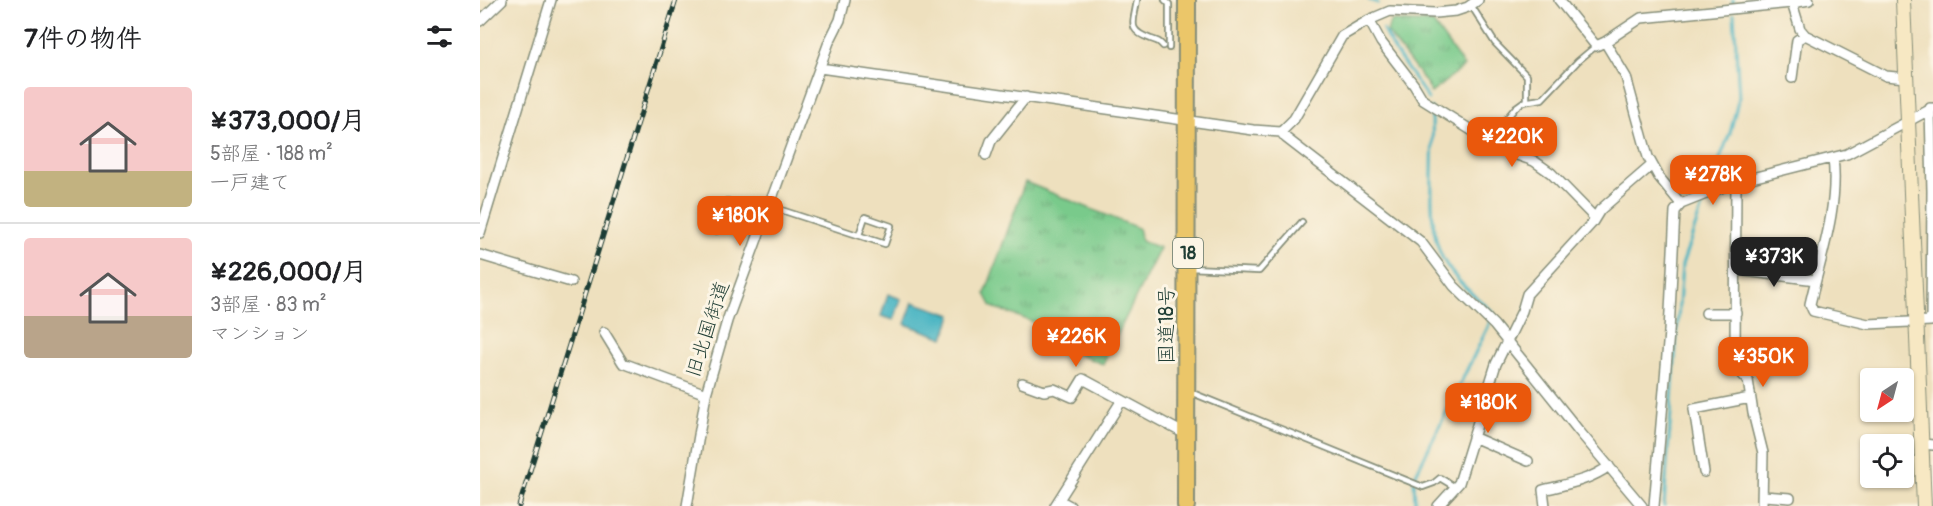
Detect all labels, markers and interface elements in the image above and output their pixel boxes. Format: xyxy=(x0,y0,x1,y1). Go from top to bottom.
icon: filters xyxy=(423,20,456,53)
text: 7件の物件 xyxy=(24,23,142,55)
text: ¥373,000/月 xyxy=(210,105,366,137)
icon: home xyxy=(72,111,144,183)
pin: ¥220K xyxy=(1470,117,1554,168)
text: ¥220K xyxy=(1481,124,1543,149)
text: 5部屋 · 188 m² xyxy=(210,141,333,166)
pin: ¥278K xyxy=(1671,155,1755,206)
text: ¥278K xyxy=(1684,162,1742,187)
text: 一戸建て xyxy=(210,170,290,195)
pin: ¥180K xyxy=(698,196,782,247)
text: ¥180K xyxy=(711,203,769,228)
pin: ¥373K xyxy=(1732,237,1816,288)
road number: 18 xyxy=(1173,238,1203,268)
text: ¥373K xyxy=(1745,244,1803,269)
text: ¥226,000/月 xyxy=(210,256,367,288)
icon: home xyxy=(72,262,144,334)
street label: 旧北国街道 xyxy=(680,278,735,381)
street label: 国道18号 xyxy=(1154,286,1179,364)
text: 3部屋 · 83 m² xyxy=(210,292,326,317)
pin: ¥226K xyxy=(1034,317,1118,368)
text: マンション xyxy=(210,321,309,346)
text: ¥226K xyxy=(1046,324,1106,349)
pin: ¥350K xyxy=(1721,337,1805,388)
text: ¥350K xyxy=(1732,344,1794,369)
north arrow xyxy=(1860,368,1914,422)
map controls xyxy=(1860,368,1914,488)
pin: ¥180K xyxy=(1446,383,1530,434)
text: ¥180K xyxy=(1459,390,1517,415)
button: locate xyxy=(1860,434,1914,488)

